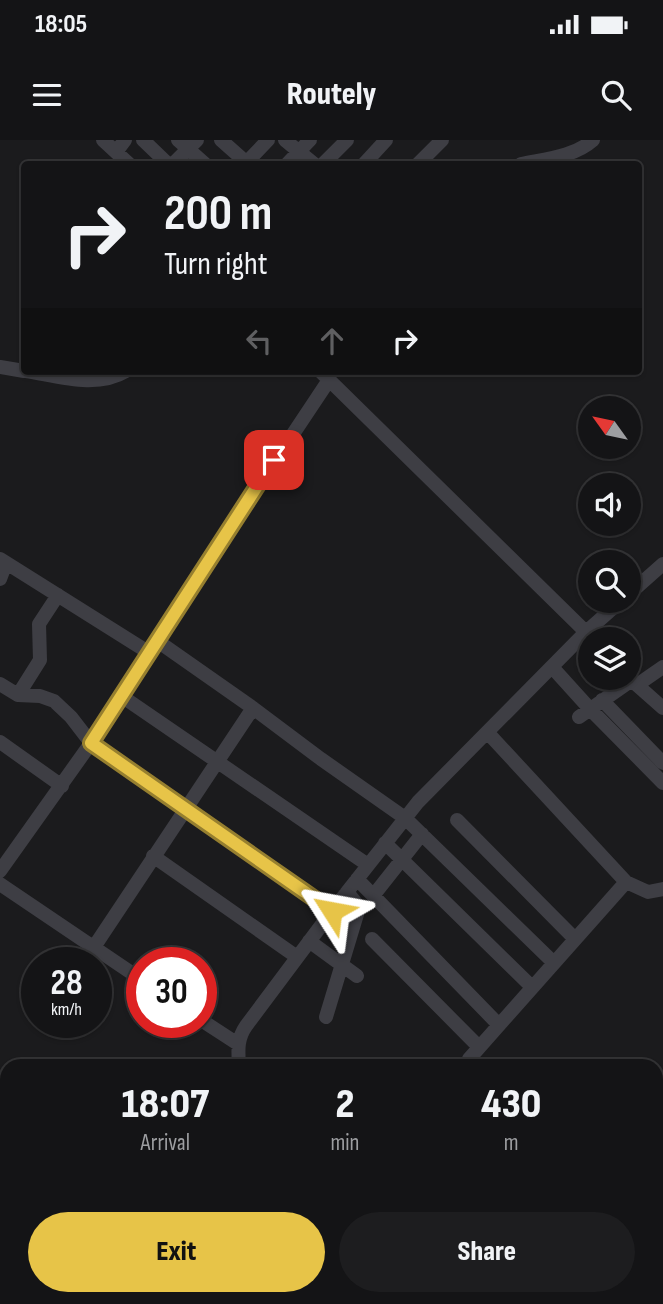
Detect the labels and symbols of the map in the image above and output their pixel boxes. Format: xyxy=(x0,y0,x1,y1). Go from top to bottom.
north arrow xyxy=(578,396,640,458)
pin xyxy=(244,430,304,490)
position arrow xyxy=(295,874,369,948)
speed limit sign: 30 xyxy=(126,947,217,1038)

